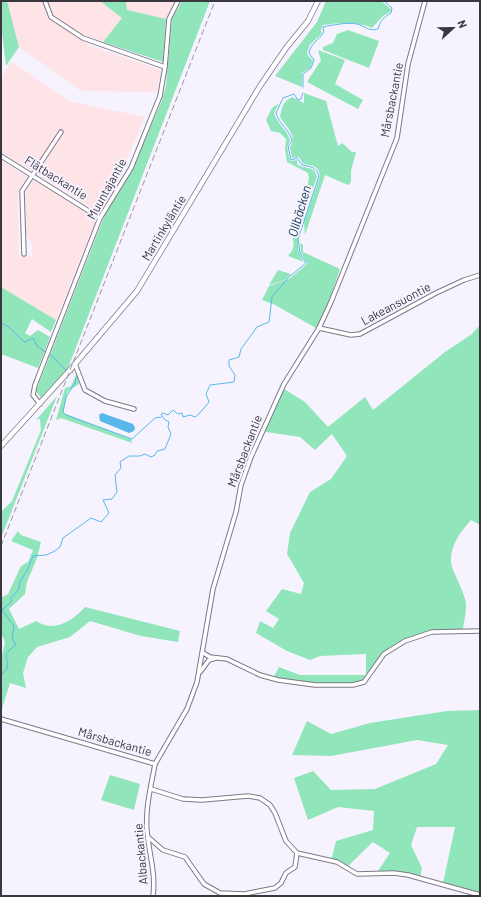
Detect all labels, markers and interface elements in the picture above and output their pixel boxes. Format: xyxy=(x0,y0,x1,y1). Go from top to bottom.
north arrow xyxy=(433,8,473,48)
text: N xyxy=(455,18,470,30)
street label: Mårsbackantie xyxy=(377,61,405,138)
street label: Flätbackantie xyxy=(23,152,90,202)
street label: Muuntajantie xyxy=(84,155,129,222)
water label: Ollbäcken xyxy=(284,183,314,239)
street label: Martinkyläntie xyxy=(138,192,188,263)
street label: Lakeansuontie xyxy=(358,279,433,327)
street label: Mårsbackantie xyxy=(224,413,264,489)
street label: Mårsbackantie xyxy=(77,724,154,758)
street label: Albackantie xyxy=(130,823,150,885)

